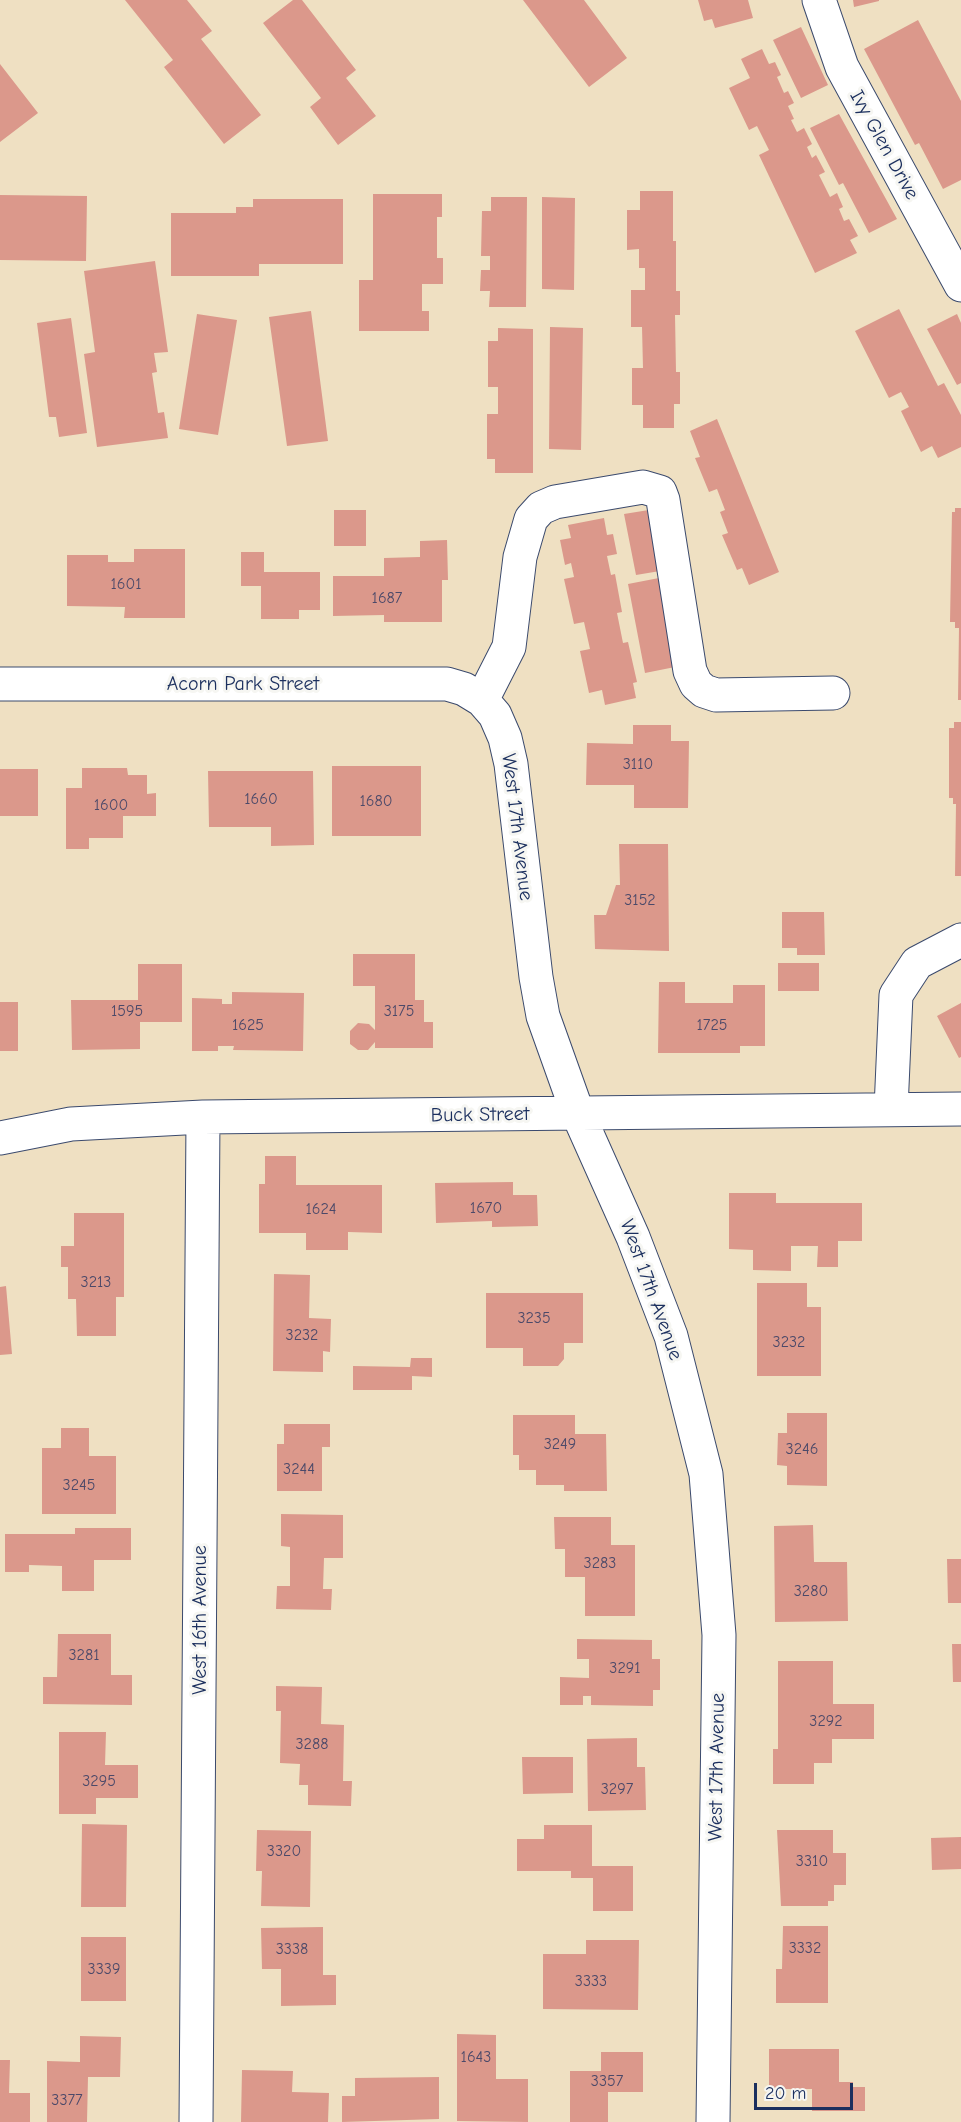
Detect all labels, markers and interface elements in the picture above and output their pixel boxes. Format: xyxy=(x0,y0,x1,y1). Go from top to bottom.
street label: Ivy Glen Drive xyxy=(844,86,924,204)
house number: 1601 xyxy=(110,574,142,594)
house number: 1687 xyxy=(372,588,402,608)
street label: Acorn Park Street xyxy=(167,672,319,696)
street label: West 17th Avenue xyxy=(496,752,538,902)
house number: 3110 xyxy=(623,754,653,774)
house number: 1660 xyxy=(244,789,278,809)
house number: 1680 xyxy=(360,791,392,811)
house number: 1600 xyxy=(94,795,128,815)
house number: 3152 xyxy=(624,890,656,910)
house number: 1595 xyxy=(111,1001,143,1021)
house number: 3175 xyxy=(384,1001,414,1021)
house number: 1625 xyxy=(232,1015,264,1035)
house number: 1725 xyxy=(697,1015,727,1035)
street label: Buck Street xyxy=(430,1102,530,1128)
house number: 1670 xyxy=(470,1198,502,1218)
house number: 1624 xyxy=(305,1199,337,1219)
street label: West 17th Avenue xyxy=(614,1216,688,1364)
house number: 3213 xyxy=(81,1272,111,1292)
house number: 3235 xyxy=(517,1308,551,1328)
house number: 3232 xyxy=(286,1325,318,1345)
house number: 3232 xyxy=(773,1332,805,1352)
house number: 3249 xyxy=(544,1434,576,1454)
house number: 3246 xyxy=(786,1439,818,1459)
house number: 3244 xyxy=(283,1459,315,1479)
house number: 3245 xyxy=(63,1475,95,1495)
street label: West 16th Avenue xyxy=(188,1545,212,1695)
house number: 3283 xyxy=(584,1553,616,1573)
house number: 3280 xyxy=(794,1581,828,1601)
house number: 3281 xyxy=(68,1645,100,1665)
house number: 3291 xyxy=(609,1658,641,1678)
street label: West 17th Avenue xyxy=(704,1693,730,1841)
house number: 3292 xyxy=(809,1711,843,1731)
house number: 3288 xyxy=(296,1734,328,1754)
house number: 3295 xyxy=(82,1771,116,1791)
house number: 3297 xyxy=(601,1779,633,1799)
house number: 3320 xyxy=(267,1841,301,1861)
house number: 3310 xyxy=(796,1851,828,1871)
house number: 3332 xyxy=(789,1938,821,1958)
house number: 3338 xyxy=(276,1939,308,1959)
house number: 3339 xyxy=(88,1959,120,1979)
house number: 3333 xyxy=(575,1971,607,1991)
house number: 1643 xyxy=(461,2047,491,2067)
house number: 3357 xyxy=(591,2071,623,2091)
scale bar xyxy=(757,2071,856,2109)
text: 20 m xyxy=(765,2083,806,2104)
house number: 3377 xyxy=(51,2090,83,2110)

